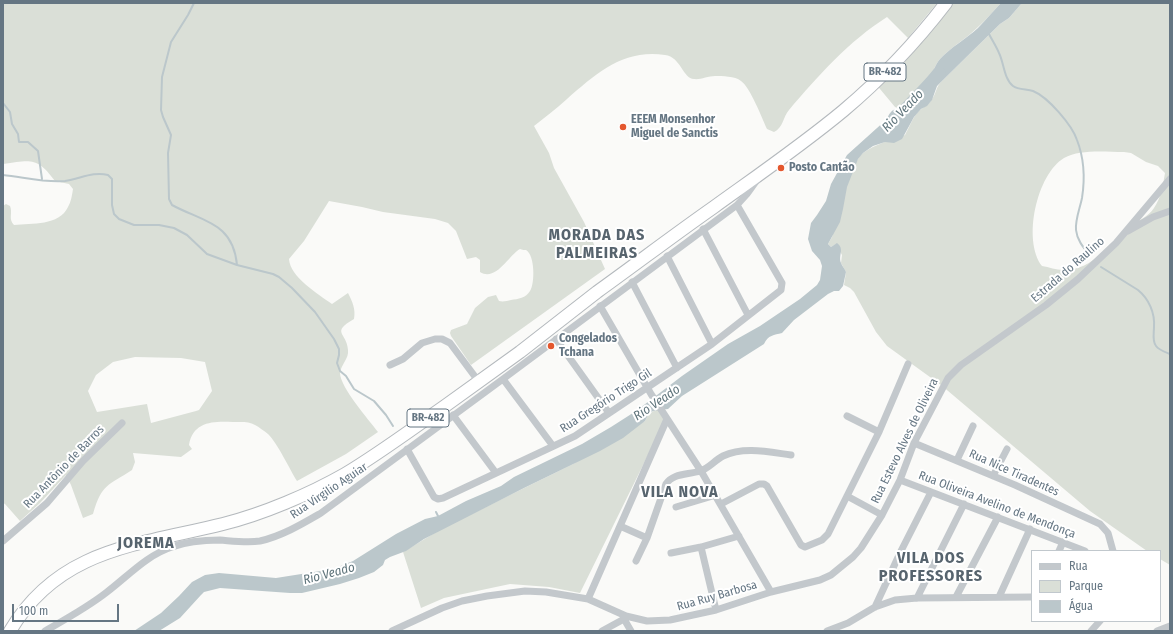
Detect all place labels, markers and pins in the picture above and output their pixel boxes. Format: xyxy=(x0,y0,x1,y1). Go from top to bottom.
place label: EEEM Monsenhor Miguel de Sanctis xyxy=(631,113,718,141)
marker: EEEM Monsenhor Miguel de Sanctis xyxy=(618,122,628,132)
place label: Posto Cantão xyxy=(789,161,855,175)
marker: Posto Cantão xyxy=(776,163,786,173)
place label: Congelados Tchana xyxy=(559,332,617,360)
marker: Congelados Tchana xyxy=(546,341,556,351)

